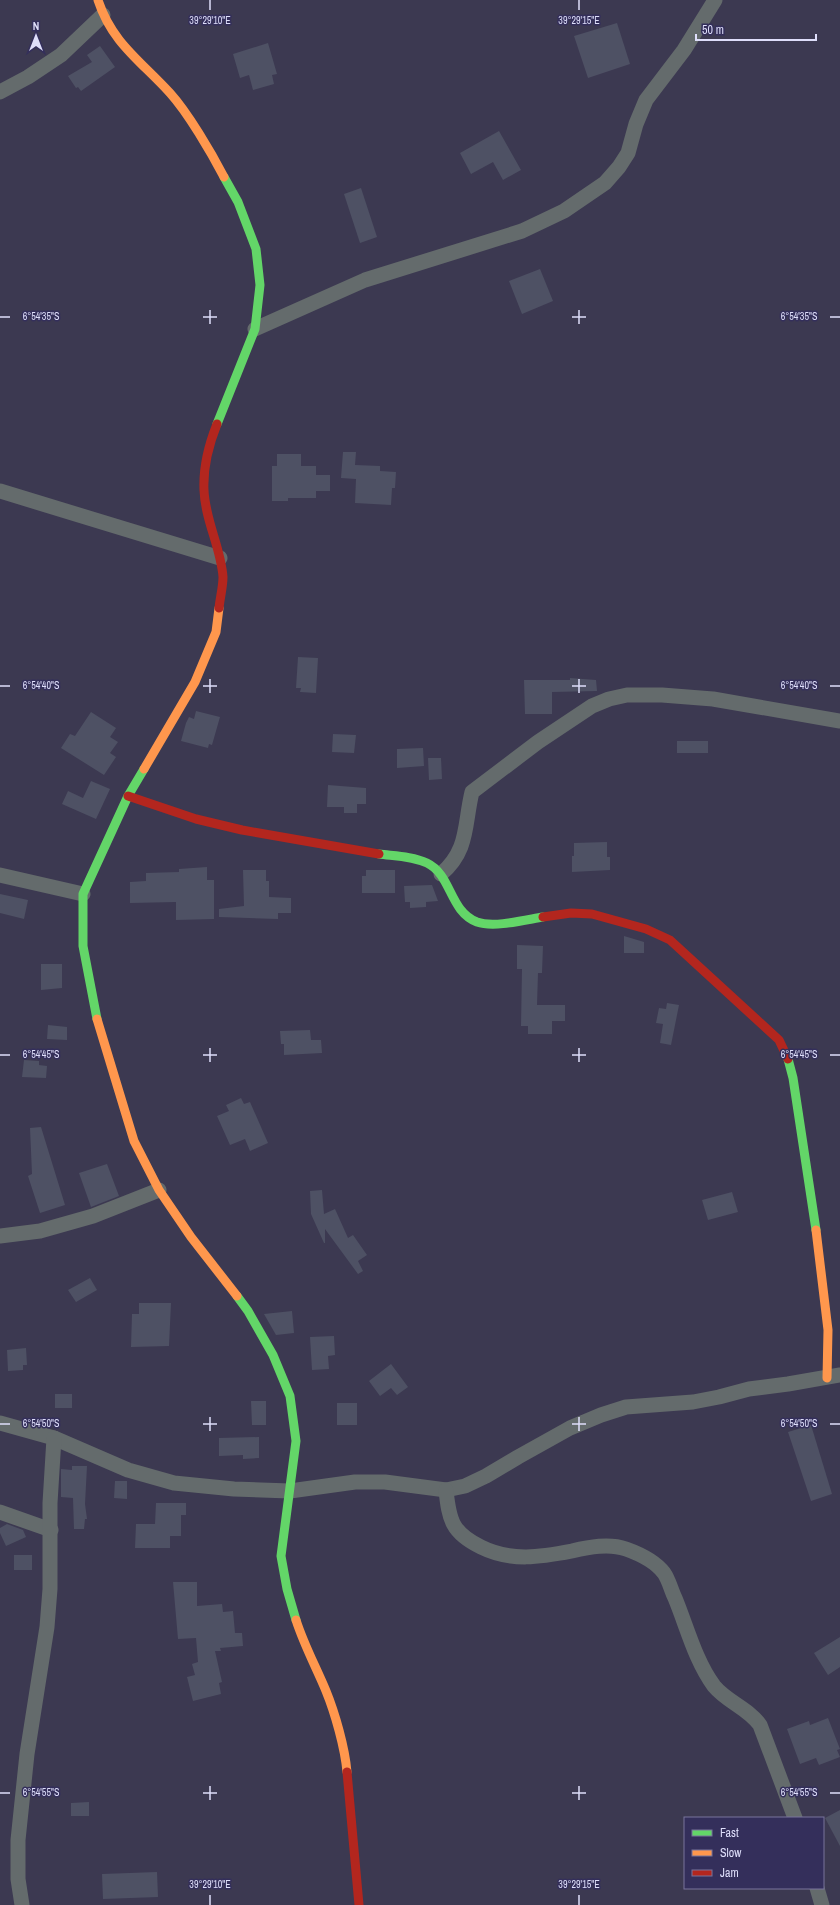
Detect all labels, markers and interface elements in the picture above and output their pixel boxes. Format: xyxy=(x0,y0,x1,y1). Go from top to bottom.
text: 39°29'10"E xyxy=(189,14,231,27)
text: 39°29'15"E xyxy=(558,14,600,27)
north arrow xyxy=(16,16,56,56)
scale bar xyxy=(696,16,816,42)
text: N xyxy=(33,19,39,33)
text: 50 m xyxy=(702,22,724,38)
text: 6°54'35"S xyxy=(23,310,60,323)
text: 6°54'35"S xyxy=(781,310,818,323)
text: 6°54'40"S xyxy=(23,679,60,692)
text: 6°54'40"S xyxy=(781,679,818,692)
text: 6°54'45"S xyxy=(23,1048,60,1061)
text: 6°54'45"S xyxy=(781,1048,818,1061)
text: 6°54'50"S xyxy=(23,1417,60,1430)
text: 6°54'50"S xyxy=(781,1417,818,1430)
text: 6°54'55"S xyxy=(23,1786,60,1799)
text: 6°54'55"S xyxy=(781,1786,818,1799)
legend xyxy=(684,1817,824,1889)
text: Fast xyxy=(720,1825,739,1841)
text: Slow xyxy=(720,1845,742,1861)
text: Jam xyxy=(720,1865,739,1881)
text: 39°29'10"E xyxy=(189,1878,231,1891)
text: 39°29'15"E xyxy=(558,1878,600,1891)

